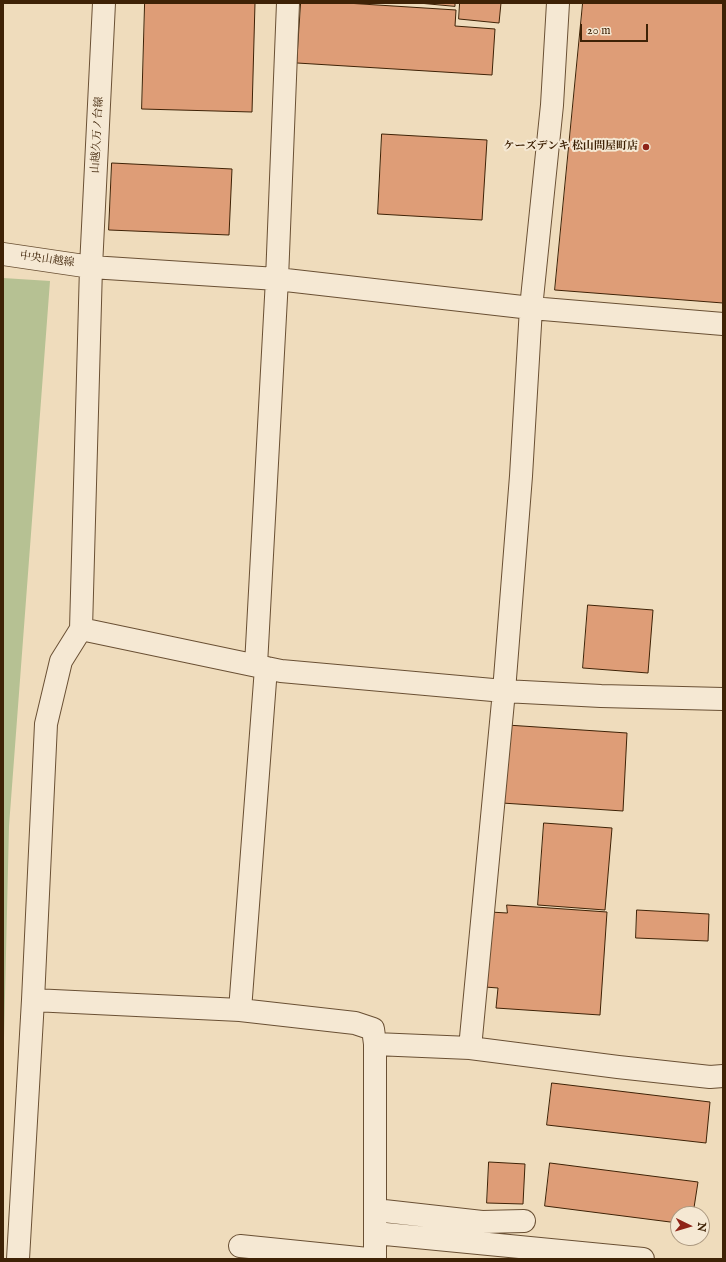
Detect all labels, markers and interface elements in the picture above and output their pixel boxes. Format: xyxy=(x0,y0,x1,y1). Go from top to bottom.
scale bar xyxy=(582,16,650,42)
text: 20 m xyxy=(587,23,610,38)
street label: 山越久万ノ台線 xyxy=(89,96,107,174)
place label: ケーズデンキ 松山問屋町店 xyxy=(504,140,638,154)
marker: ケーズデンキ 松山問屋町店 xyxy=(641,142,651,152)
street label: 中央山越線 xyxy=(19,250,75,270)
north arrow xyxy=(670,1206,710,1246)
text: N xyxy=(694,1222,708,1232)

